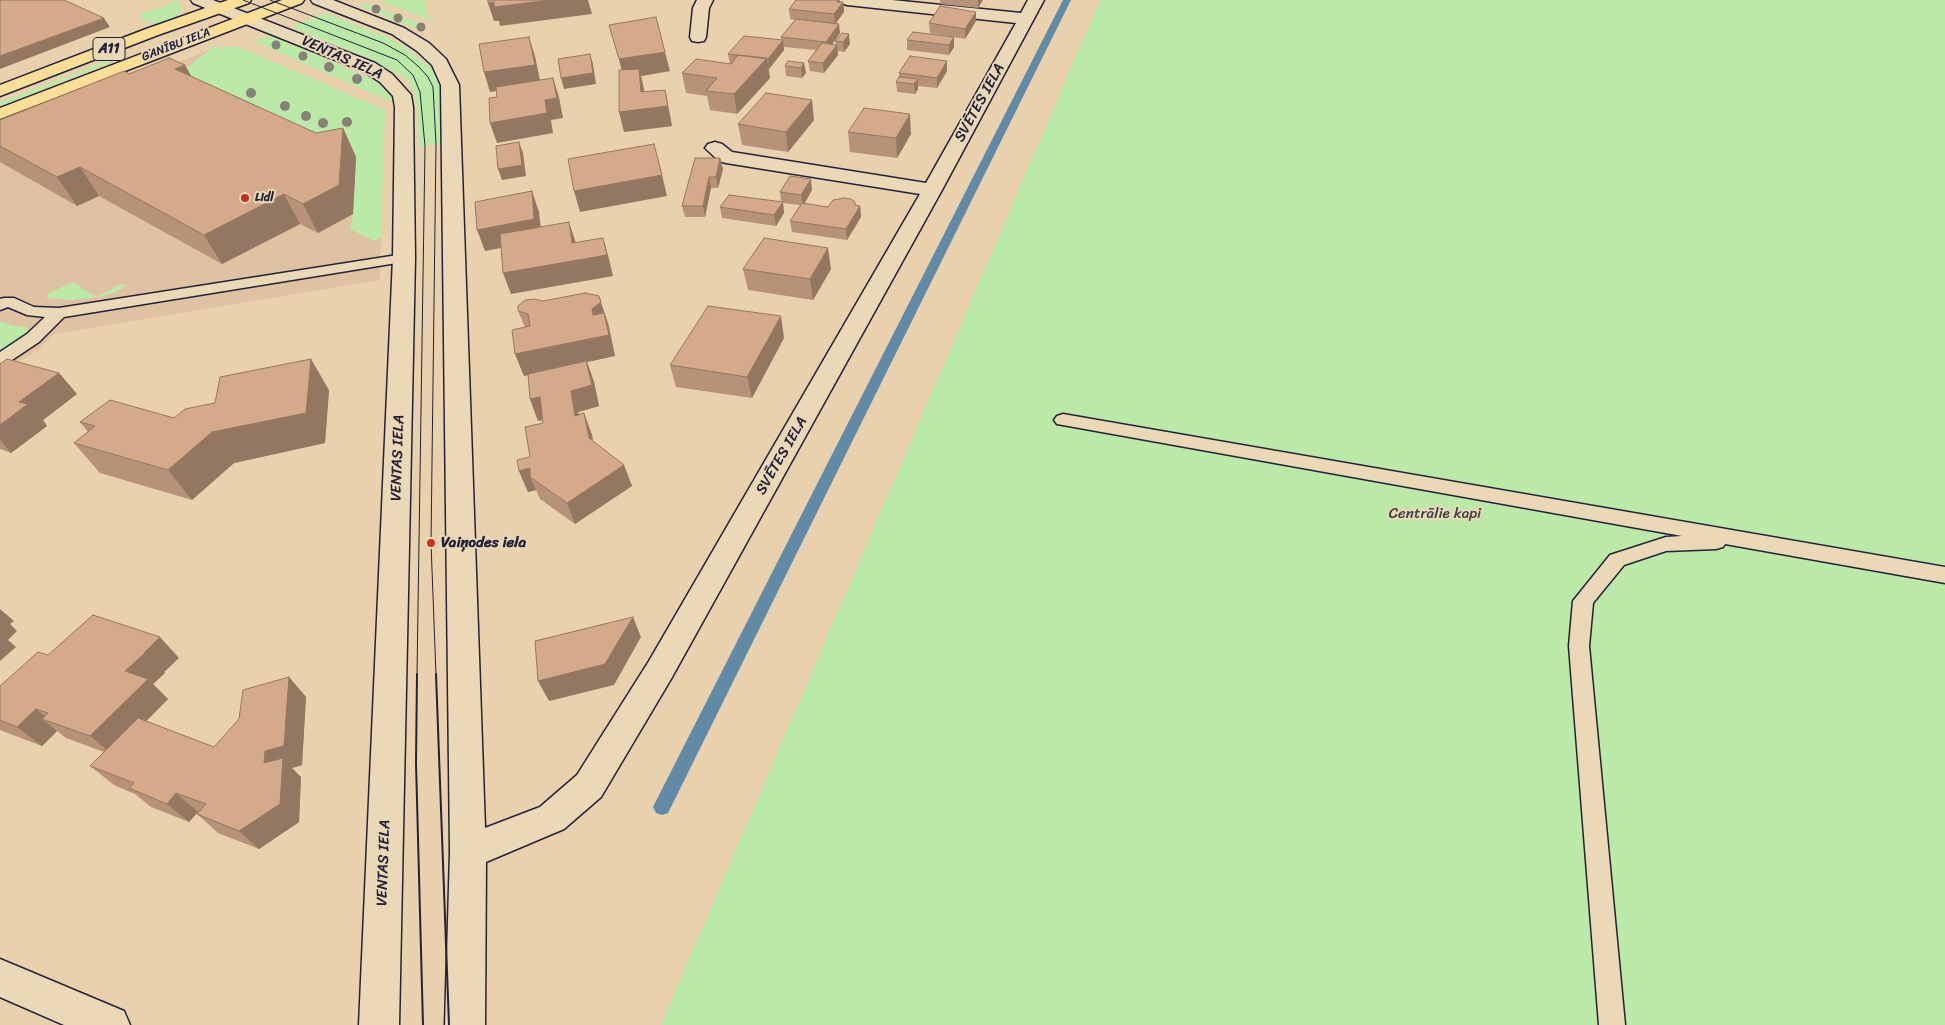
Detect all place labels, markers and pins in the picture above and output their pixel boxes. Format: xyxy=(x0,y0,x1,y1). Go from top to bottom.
place label: Lidl xyxy=(255,191,274,205)
marker: Lidl xyxy=(239,192,251,204)
place label: Vaiņodes iela xyxy=(441,534,526,552)
marker: Vaiņodes iela xyxy=(425,537,437,549)

